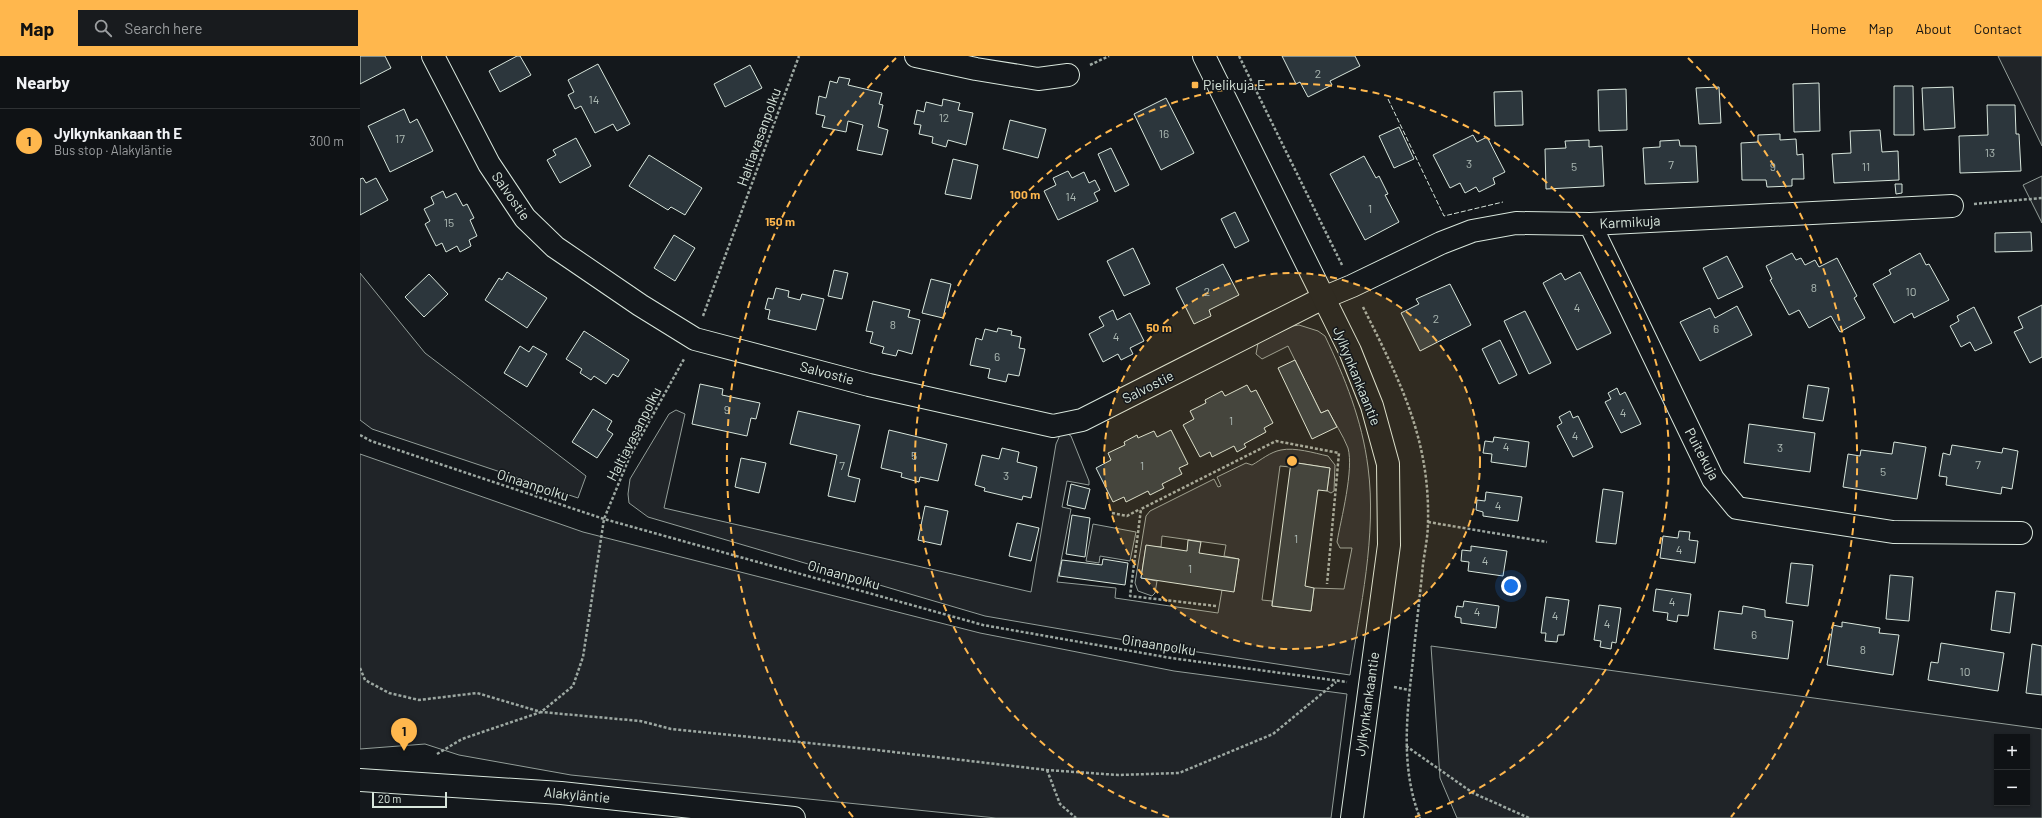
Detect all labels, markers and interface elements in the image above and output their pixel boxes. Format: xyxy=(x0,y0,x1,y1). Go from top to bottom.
search box xyxy=(78,10,358,46)
text: Map xyxy=(20,17,54,40)
icon: search xyxy=(92,17,114,39)
text: Search here xyxy=(124,19,202,37)
text: Home xyxy=(1811,20,1847,37)
text: Map xyxy=(1869,20,1893,37)
text: About xyxy=(1915,20,1952,37)
text: Contact xyxy=(1974,20,2022,37)
house number: 2 xyxy=(1315,66,1321,80)
text: Nearby xyxy=(16,72,70,92)
place label: Pielikuja E xyxy=(1203,76,1265,93)
marker: Pielikuja E xyxy=(1190,80,1200,90)
street label: Haltiavasanpolku xyxy=(733,85,784,188)
house number: 14 xyxy=(589,92,599,106)
house number: 12 xyxy=(939,110,949,124)
text: Jylkynkankaan th E xyxy=(54,124,182,142)
house number: 16 xyxy=(1159,126,1169,140)
house number: 17 xyxy=(395,131,405,145)
text: 1 xyxy=(27,133,31,149)
text: 300 m xyxy=(309,133,344,149)
text: Bus stop · Alakyläntie xyxy=(54,142,172,158)
house number: 13 xyxy=(1985,145,1995,159)
house number: 3 xyxy=(1466,156,1472,170)
house number: 7 xyxy=(1668,157,1674,171)
house number: 5 xyxy=(1571,159,1577,173)
house number: 9 xyxy=(1770,159,1776,173)
house number: 11 xyxy=(1862,159,1870,173)
street label: Salvostie xyxy=(489,168,534,223)
text: 100 m xyxy=(1010,187,1040,201)
house number: 14 xyxy=(1066,189,1076,203)
house number: 1 xyxy=(1368,201,1372,215)
street label: Karmikuja xyxy=(1599,211,1661,232)
text: 150 m xyxy=(765,214,795,228)
house number: 15 xyxy=(444,215,454,229)
house number: 8 xyxy=(1811,280,1817,294)
house number: 2 xyxy=(1204,284,1210,298)
house number: 10 xyxy=(1906,284,1916,298)
house number: 4 xyxy=(1574,300,1580,314)
house number: 2 xyxy=(1433,311,1439,325)
house number: 8 xyxy=(890,317,896,331)
text: 50 m xyxy=(1146,320,1172,334)
house number: 6 xyxy=(1713,321,1719,335)
street label: Jylkynkankaantie xyxy=(1330,324,1385,428)
house number: 4 xyxy=(1113,329,1119,343)
house number: 6 xyxy=(994,349,1000,363)
street label: Salvostie xyxy=(798,357,856,388)
street label: Salvostie xyxy=(1119,366,1176,407)
street label: Haltiavasanpolku xyxy=(603,384,665,484)
house number: 9 xyxy=(724,402,730,416)
house number: 4 xyxy=(1620,405,1626,419)
house number: 1 xyxy=(1229,413,1233,427)
street label: Puitekuja xyxy=(1682,425,1723,483)
house number: 4 xyxy=(1572,428,1578,442)
house number: 4 xyxy=(1503,439,1509,453)
house number: 3 xyxy=(1777,440,1783,454)
house number: 5 xyxy=(911,448,917,462)
centre of rings xyxy=(1285,454,1299,468)
house number: 7 xyxy=(1975,457,1981,471)
house number: 7 xyxy=(839,458,845,472)
house number: 1 xyxy=(1140,458,1144,472)
house number: 5 xyxy=(1880,464,1886,478)
street label: Oinaanpolku xyxy=(495,465,571,504)
house number: 3 xyxy=(1003,468,1009,482)
house number: 4 xyxy=(1495,498,1501,512)
house number: 1 xyxy=(1294,531,1298,545)
house number: 4 xyxy=(1676,542,1682,556)
house number: 4 xyxy=(1482,553,1488,567)
street label: Oinaanpolku xyxy=(806,556,882,593)
house number: 1 xyxy=(1188,561,1192,575)
your location xyxy=(1501,576,1521,596)
house number: 4 xyxy=(1669,594,1675,608)
house number: 4 xyxy=(1474,604,1480,618)
house number: 4 xyxy=(1552,608,1558,622)
house number: 4 xyxy=(1604,616,1610,630)
house number: 6 xyxy=(1751,627,1757,641)
street label: Oinaanpolku xyxy=(1121,630,1197,659)
house number: 8 xyxy=(1860,642,1866,656)
street label: Jylkynkankaantie xyxy=(1351,651,1382,757)
house number: 10 xyxy=(1960,664,1970,678)
pin: 1 xyxy=(391,718,417,751)
map controls xyxy=(1994,734,2030,806)
button: + xyxy=(1994,734,2030,770)
button: − xyxy=(1994,770,2030,806)
street label: Alakyläntie xyxy=(543,783,611,806)
scale bar xyxy=(372,790,447,809)
text: 20 m xyxy=(378,792,401,805)

